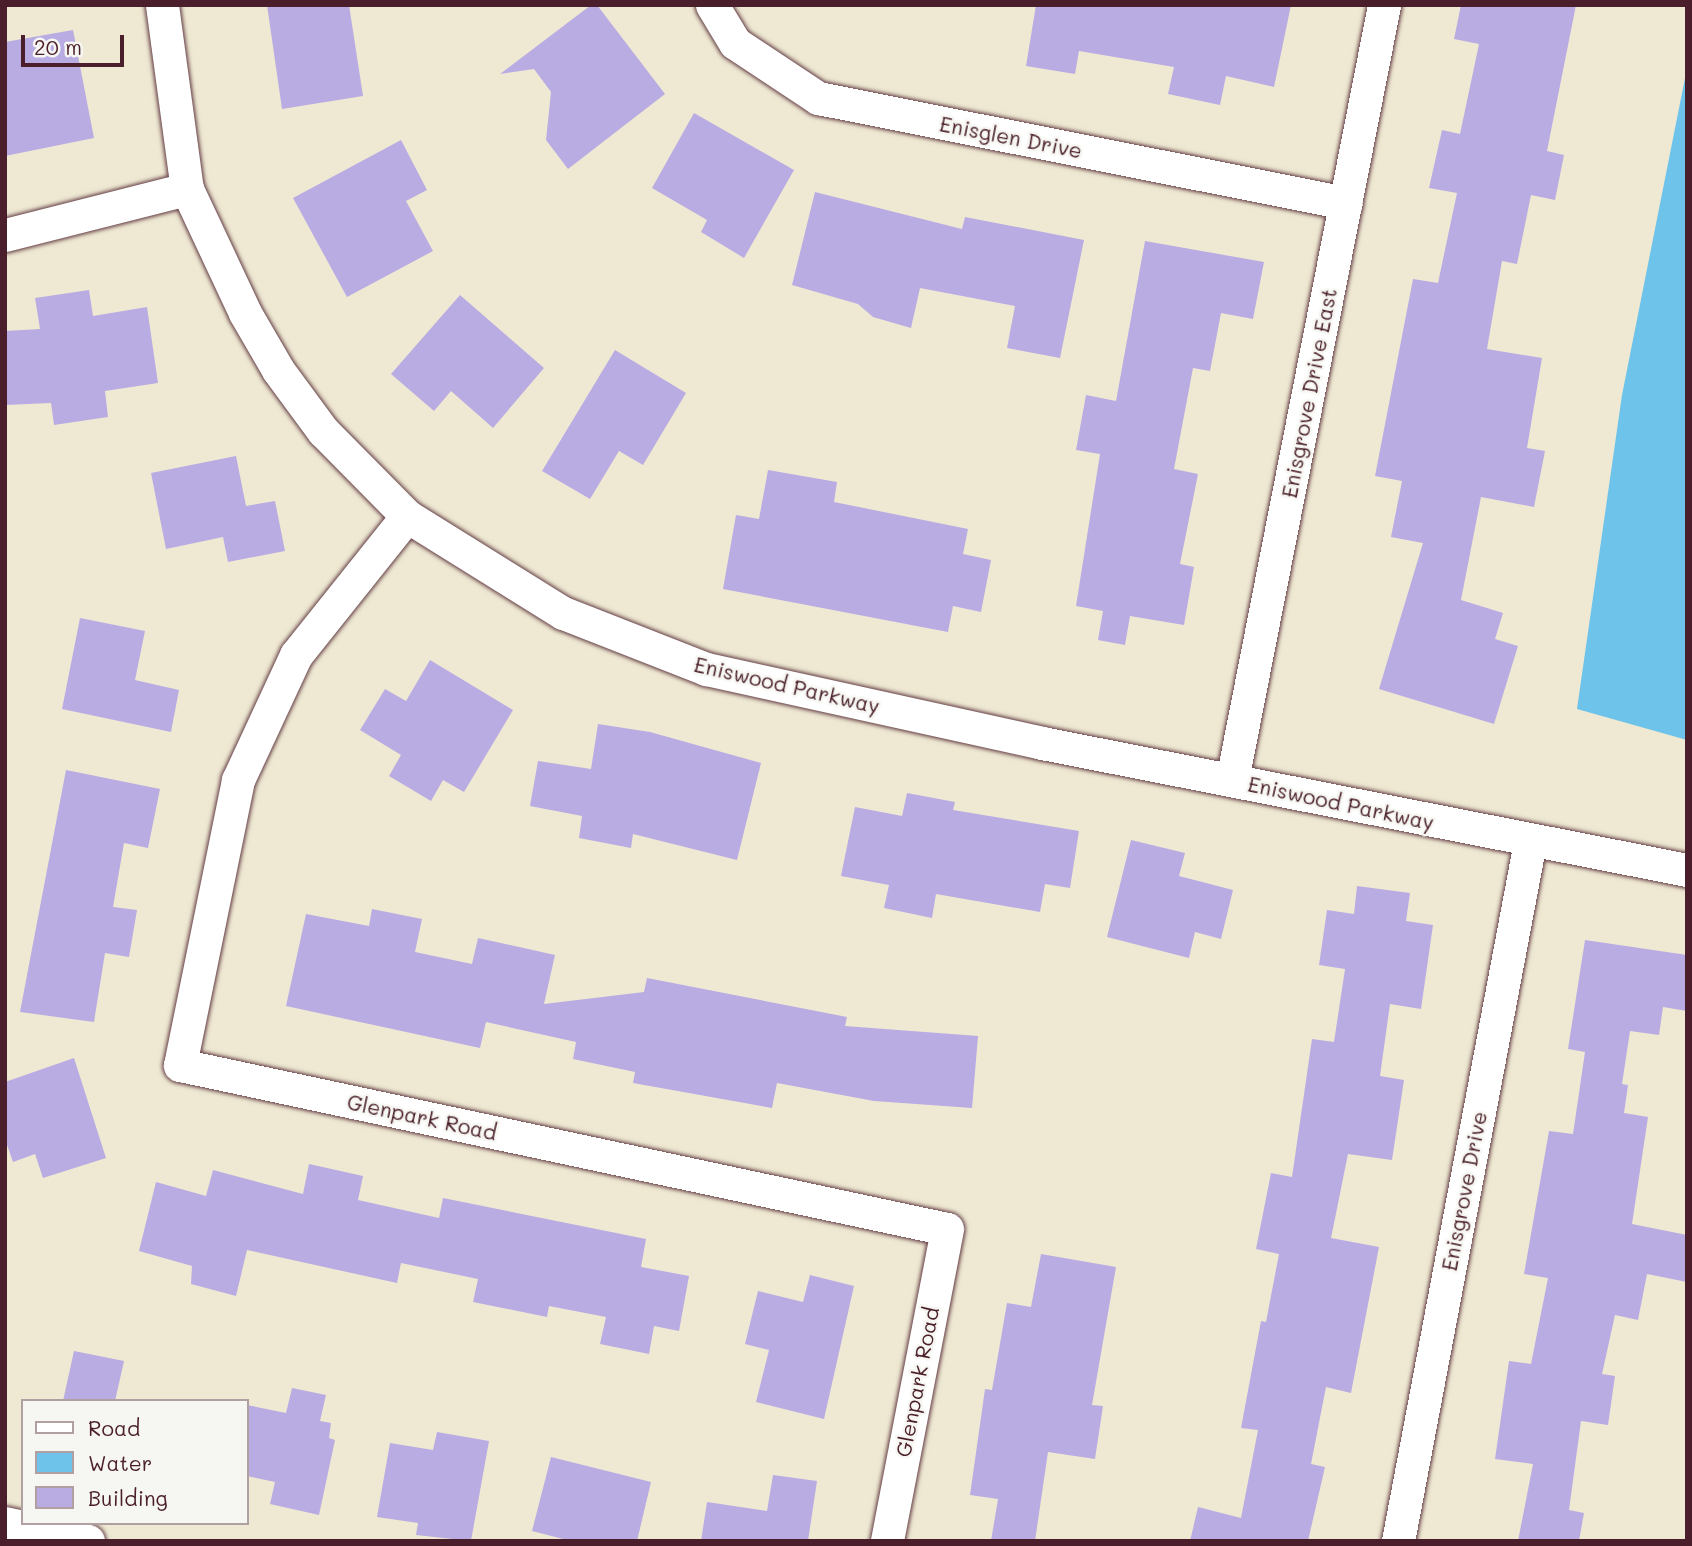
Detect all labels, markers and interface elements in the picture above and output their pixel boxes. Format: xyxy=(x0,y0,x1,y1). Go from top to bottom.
scale bar xyxy=(24,21,128,65)
text: 20 m xyxy=(34,33,82,60)
street label: Enisglen Drive xyxy=(938,111,1084,163)
street label: Enisgrove Drive East xyxy=(1276,286,1342,500)
street label: Eniswood Parkway xyxy=(692,651,882,719)
street label: Eniswood Parkway xyxy=(1246,771,1436,835)
street label: Glenpark Road xyxy=(345,1089,499,1145)
street label: Enisgrove Drive xyxy=(1436,1109,1492,1273)
street label: Glenpark Road xyxy=(890,1305,944,1459)
legend xyxy=(21,1399,248,1525)
text: Road xyxy=(88,1414,140,1441)
text: Water xyxy=(88,1449,152,1476)
text: Building xyxy=(88,1484,168,1511)

